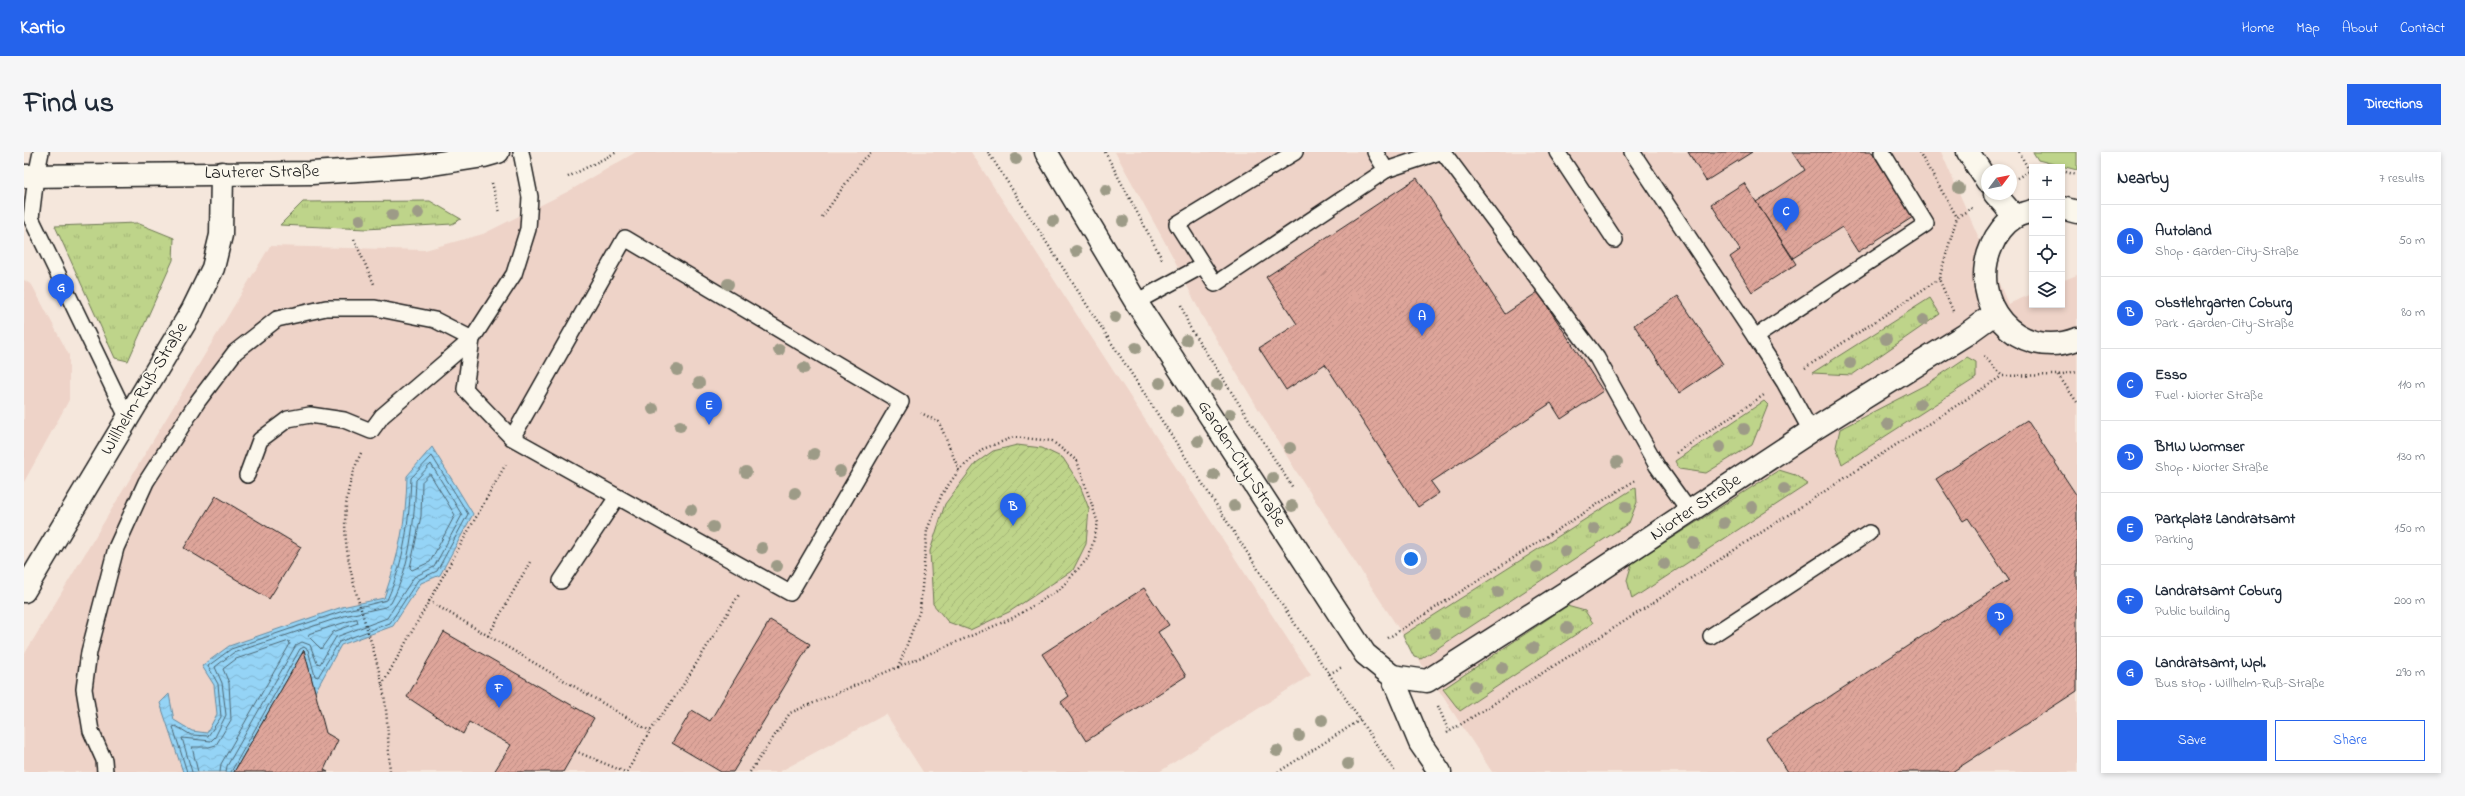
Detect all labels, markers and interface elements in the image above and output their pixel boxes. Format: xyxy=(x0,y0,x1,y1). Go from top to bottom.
text: Kartio xyxy=(20,15,65,42)
text: Home xyxy=(2242,18,2274,39)
text: Map xyxy=(2296,18,2320,39)
text: About xyxy=(2342,18,2378,39)
text: Contact xyxy=(2400,18,2445,39)
text: Find us xyxy=(24,84,114,125)
button: Directions xyxy=(2347,84,2441,125)
street label: Lauterer Straße xyxy=(204,159,321,187)
north arrow xyxy=(1981,164,2017,200)
map controls xyxy=(2029,164,2065,308)
button: + xyxy=(2029,164,2065,200)
text: Nearby xyxy=(2117,166,2169,191)
text: 7 results xyxy=(2379,169,2425,188)
pin: C xyxy=(1773,198,1799,231)
button: − xyxy=(2029,200,2065,236)
text: Autoland xyxy=(2155,220,2212,242)
text: A xyxy=(2126,231,2134,250)
text: 50 m xyxy=(2399,231,2425,250)
button: locate xyxy=(2029,236,2065,272)
text: Shop · Garden-City-Straße xyxy=(2155,242,2299,261)
button: layers xyxy=(2029,272,2065,308)
pin: G xyxy=(48,274,74,307)
text: Obstlehrgarten Coburg xyxy=(2155,292,2292,314)
pin: A xyxy=(1409,303,1435,336)
text: B xyxy=(2126,303,2134,322)
text: 80 m xyxy=(2401,303,2425,322)
text: Park · Garden-City-Straße xyxy=(2155,314,2294,333)
street label: Willhelm-Ruß-Straße xyxy=(95,317,196,461)
text: Esso xyxy=(2155,364,2187,386)
text: C xyxy=(2126,375,2134,394)
text: 110 m xyxy=(2398,375,2425,394)
text: Fuel · Niorter Straße xyxy=(2155,386,2263,405)
pin: E xyxy=(696,392,722,425)
street label: Garden-City-Straße xyxy=(1190,395,1292,533)
text: BMW Wormser xyxy=(2155,436,2244,458)
text: D xyxy=(2125,447,2135,466)
text: 130 m xyxy=(2397,447,2425,466)
text: Shop · Niorter Straße xyxy=(2155,458,2268,477)
street label: Niorter Straße xyxy=(1645,467,1748,548)
pin: B xyxy=(1000,493,1026,526)
text: Parkplatz Landratsamt xyxy=(2155,508,2295,530)
text: E xyxy=(2126,519,2134,538)
text: 150 m xyxy=(2394,519,2425,538)
text: Parking xyxy=(2155,530,2193,549)
your location xyxy=(1401,549,1421,569)
text: Landratsamt Coburg xyxy=(2155,580,2282,602)
text: F xyxy=(2126,591,2134,610)
text: 200 m xyxy=(2394,591,2425,610)
text: Public building xyxy=(2155,602,2230,621)
pin: D xyxy=(1987,603,2013,636)
text: Landratsamt, Wpl. xyxy=(2155,652,2266,674)
text: G xyxy=(2126,663,2134,682)
text: 290 m xyxy=(2396,663,2425,682)
text: Bus stop · Willhelm-Ruß-Straße xyxy=(2155,674,2324,693)
pin: F xyxy=(486,675,512,708)
button: Save xyxy=(2117,720,2267,761)
button: Share xyxy=(2275,720,2425,761)

